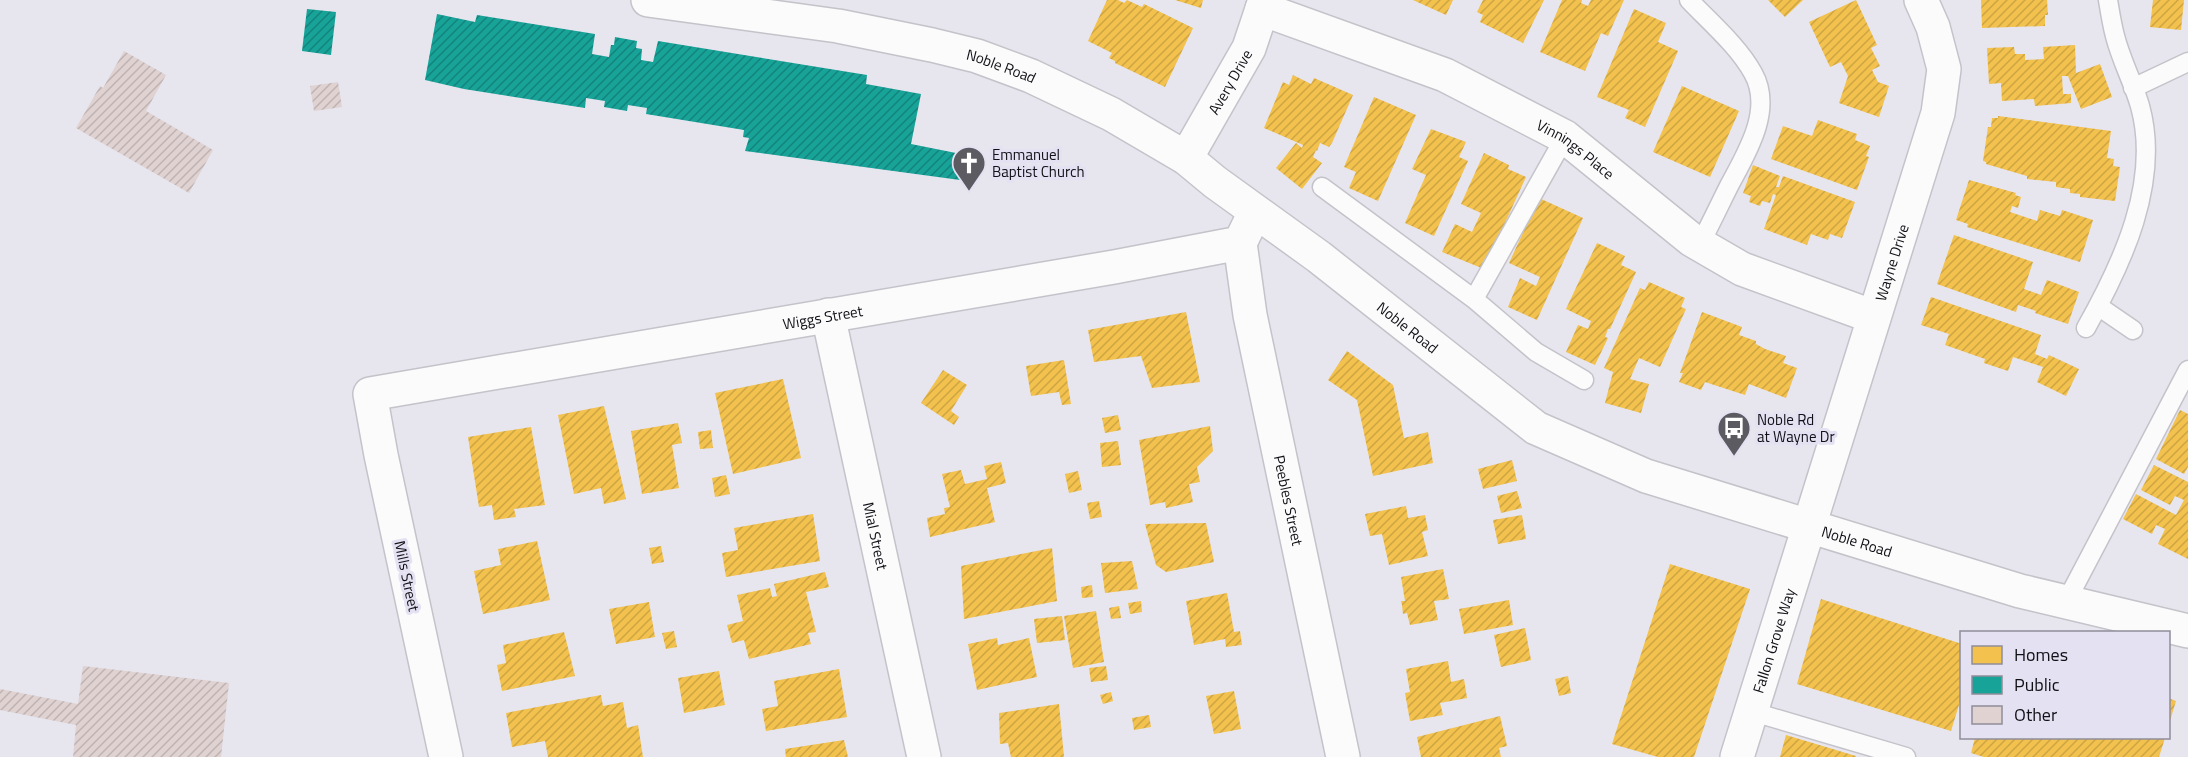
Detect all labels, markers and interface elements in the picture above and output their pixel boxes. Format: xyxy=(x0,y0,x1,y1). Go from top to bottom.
street label: Noble Road xyxy=(964,42,1040,88)
street label: Avery Drive xyxy=(1202,45,1258,119)
street label: Vinnings Place xyxy=(1533,113,1620,184)
place label: Emmanuel Baptist Church xyxy=(992,143,1085,183)
church icon: Emmanuel Baptist Church xyxy=(951,145,987,192)
street label: Wayne Drive xyxy=(1868,221,1914,304)
street label: Noble Road xyxy=(1372,295,1443,359)
street label: Wiggs Street xyxy=(781,298,865,335)
place label: Noble Rd at Wayne Dr xyxy=(1757,408,1835,448)
bus stop icon: Noble Rd at Wayne Dr xyxy=(1716,410,1752,457)
street label: Peebles Street xyxy=(1268,453,1310,548)
street label: Mial Street xyxy=(857,500,895,573)
street label: Noble Road xyxy=(1819,519,1895,563)
street label: Mills Street xyxy=(388,539,426,614)
street label: Fallon Grove Way xyxy=(1746,585,1801,696)
legend xyxy=(1960,631,2170,739)
text: Homes xyxy=(2014,641,2068,668)
text: Public xyxy=(2014,671,2060,698)
text: Other xyxy=(2014,701,2057,728)

